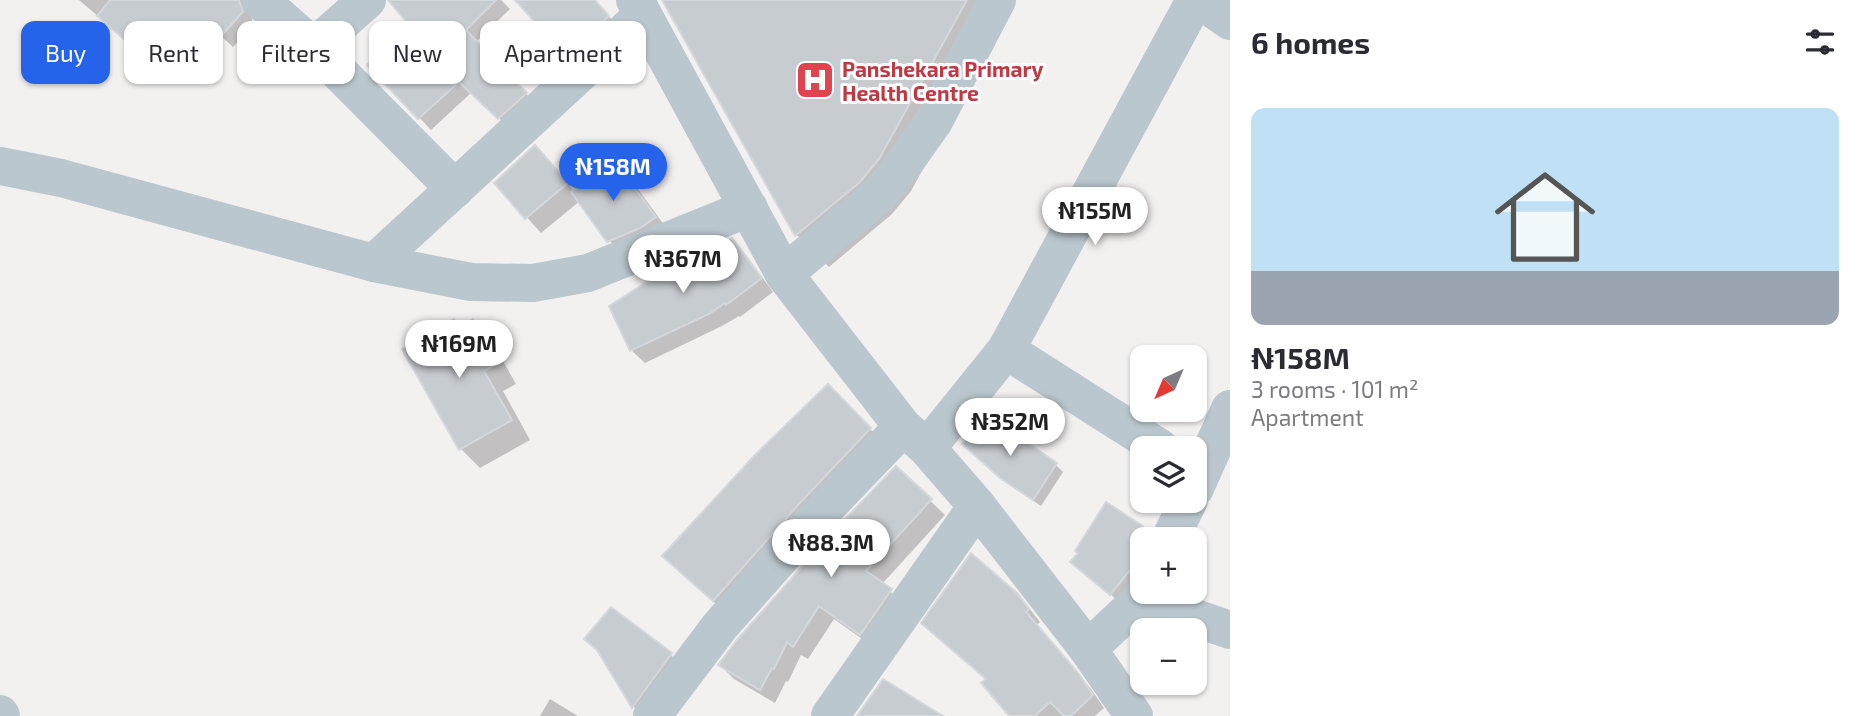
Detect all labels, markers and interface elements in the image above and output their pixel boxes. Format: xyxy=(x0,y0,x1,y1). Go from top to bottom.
chip: Buy xyxy=(21,21,110,84)
chip: Rent xyxy=(124,21,223,84)
chip: Filters xyxy=(237,21,355,84)
chip: New xyxy=(369,21,466,84)
chip: Apartment xyxy=(480,21,646,84)
icon: filters xyxy=(1801,23,1839,61)
text: 6 homes xyxy=(1251,24,1370,60)
place label: Panshekara Primary Health Centre xyxy=(842,56,1043,105)
hospital icon: Panshekara Primary Health Centre xyxy=(794,59,836,101)
pin: ₦158M xyxy=(564,144,662,203)
text: ₦158M xyxy=(575,152,651,180)
icon: home xyxy=(1482,154,1608,280)
pin: ₦155M xyxy=(1046,188,1144,247)
text: ₦155M xyxy=(1058,196,1132,224)
pin: ₦367M xyxy=(634,236,732,295)
text: ₦367M xyxy=(644,244,722,272)
pin: ₦169M xyxy=(410,320,508,380)
text: ₦169M xyxy=(421,329,497,357)
text: ₦158M xyxy=(1251,339,1350,375)
north arrow xyxy=(1130,345,1208,422)
map controls xyxy=(1130,345,1207,695)
text: 3 rooms · 101 m² xyxy=(1251,375,1418,403)
pin: ₦352M xyxy=(961,398,1059,458)
text: Apartment xyxy=(1251,403,1364,431)
text: ₦352M xyxy=(971,407,1049,435)
button: layers xyxy=(1130,436,1207,513)
pin: ₦88.3M xyxy=(774,520,888,579)
button: + xyxy=(1130,527,1207,604)
text: ₦88.3M xyxy=(788,528,874,556)
button: − xyxy=(1130,618,1207,695)

